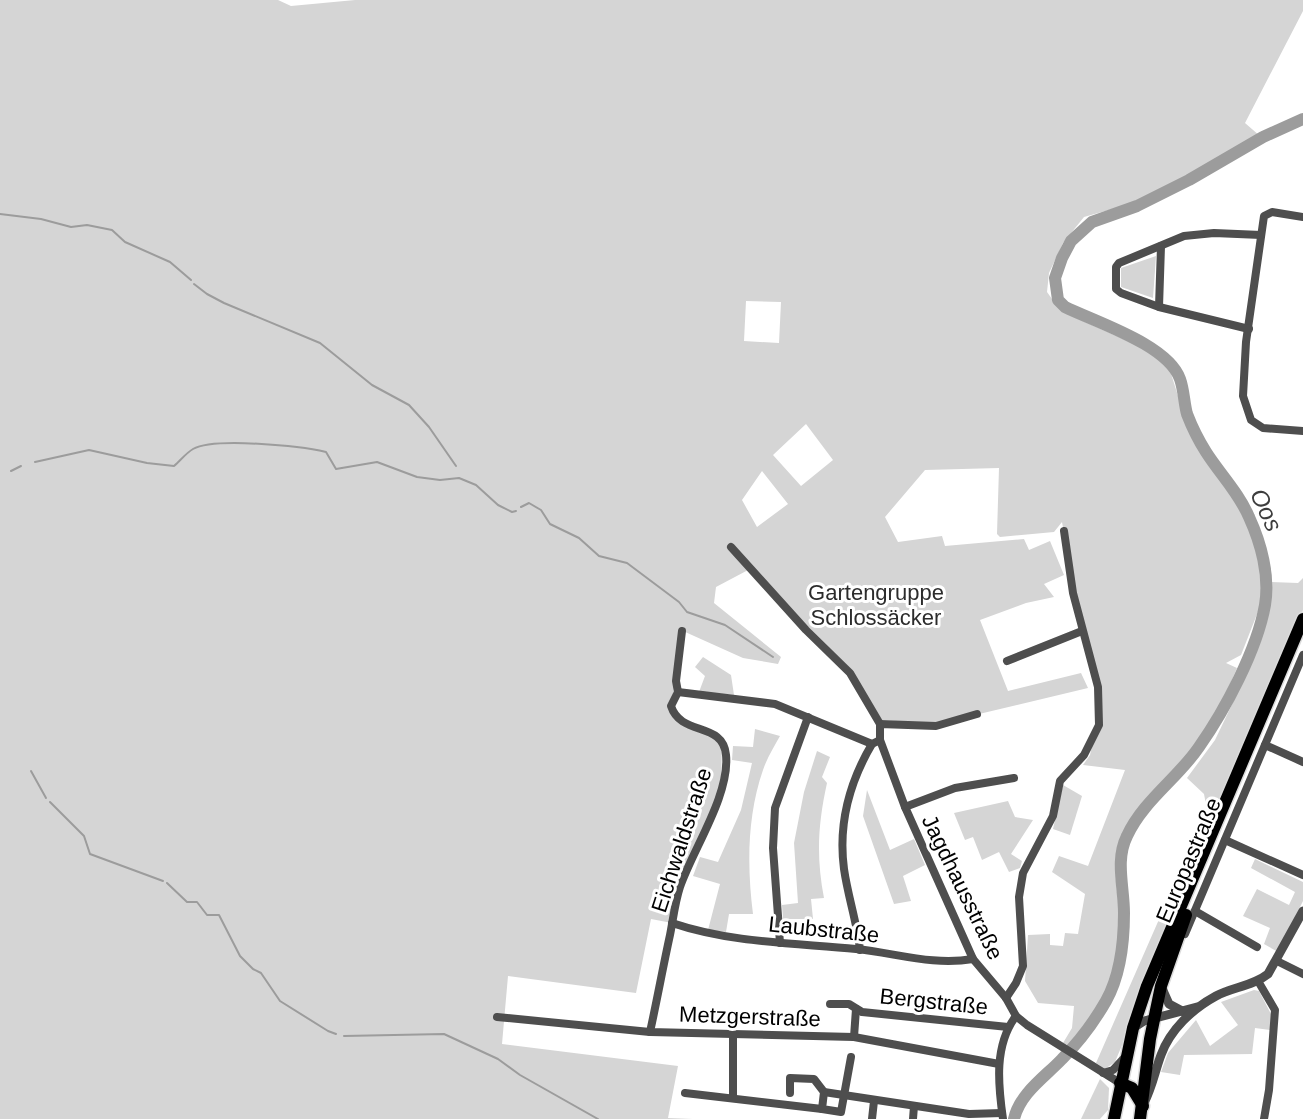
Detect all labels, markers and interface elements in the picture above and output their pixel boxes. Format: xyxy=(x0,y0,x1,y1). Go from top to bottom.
water label: Oos xyxy=(1245,484,1288,535)
park label: Gartengruppe Schlossäcker xyxy=(808,580,944,630)
street label: Eichwaldstraße xyxy=(646,765,717,916)
street label: Europastraße xyxy=(1151,794,1226,926)
street label: Jagdhausstraße xyxy=(917,811,1008,964)
street label: Laubstraße xyxy=(767,911,881,948)
street label: Bergstraße xyxy=(879,983,989,1020)
street label: Metzgerstraße xyxy=(679,1002,821,1031)

